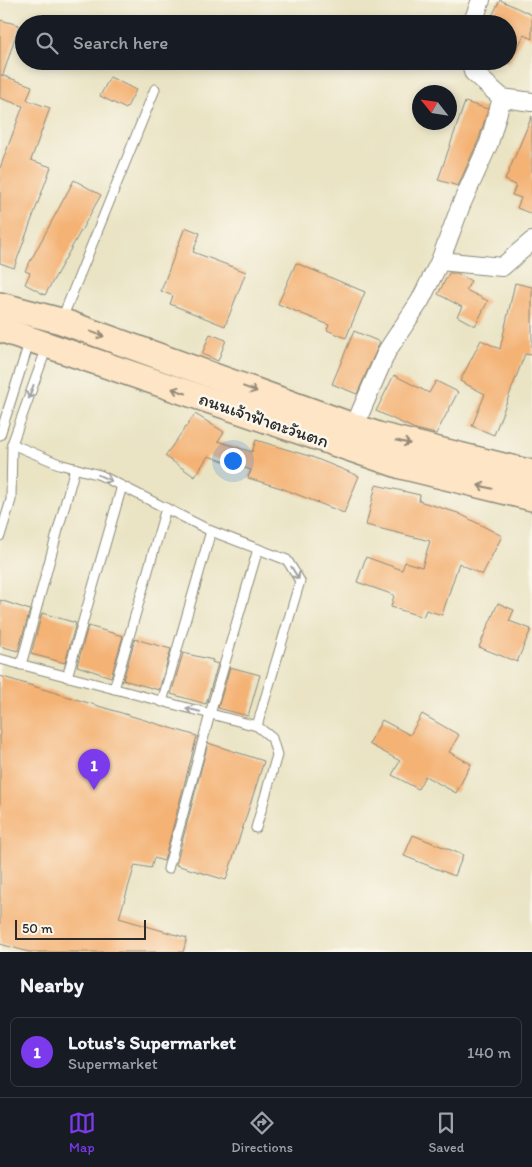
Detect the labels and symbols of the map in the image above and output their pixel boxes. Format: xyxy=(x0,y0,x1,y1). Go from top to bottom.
north arrow xyxy=(412,85,457,130)
one-way arrow xyxy=(89,330,104,339)
one-way arrow xyxy=(26,384,35,399)
one-way arrow xyxy=(241,385,257,394)
one-way arrow xyxy=(172,386,188,396)
street label: ถนนเจ้าฟ้าตะวันตก xyxy=(196,387,332,453)
one-way arrow xyxy=(395,438,411,447)
your location xyxy=(220,448,246,474)
one-way arrow xyxy=(97,474,112,484)
one-way arrow xyxy=(477,482,493,491)
one-way arrow xyxy=(291,565,301,579)
one-way arrow xyxy=(185,704,201,714)
pin: 1 xyxy=(78,749,110,790)
scale bar xyxy=(15,917,146,940)

